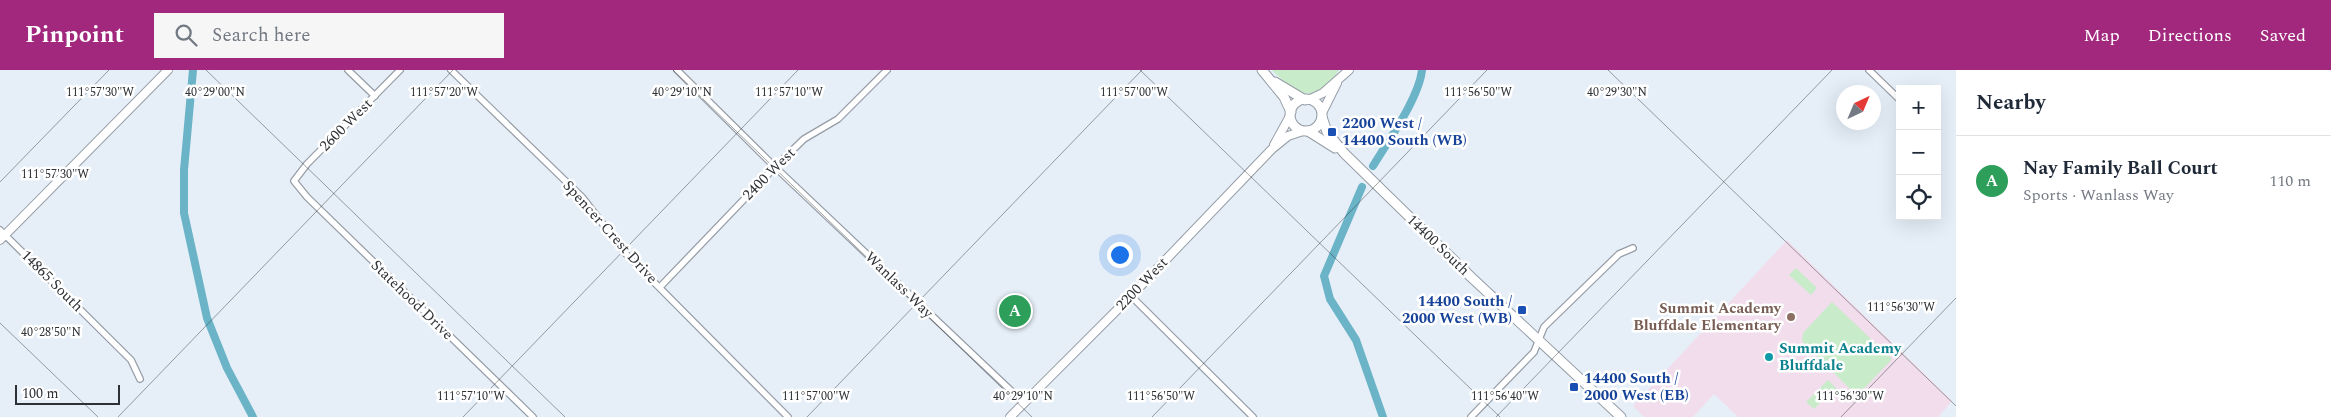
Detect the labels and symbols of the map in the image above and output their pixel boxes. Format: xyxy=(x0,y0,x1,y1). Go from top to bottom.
text: 111°57'30"W xyxy=(66,83,134,102)
text: 40°29'00"N xyxy=(185,83,245,102)
text: 111°57'20"W xyxy=(410,83,478,102)
text: 40°29'10"N xyxy=(652,83,712,102)
text: 111°57'10"W xyxy=(755,83,823,102)
text: 111°57'00"W xyxy=(1100,83,1168,102)
text: 111°56'50"W xyxy=(1444,83,1512,102)
text: 40°29'30"N xyxy=(1587,83,1647,102)
north arrow xyxy=(1836,85,1881,130)
street label: 2600 West xyxy=(314,93,378,157)
place label: 2200 West / 14400 South (WB) xyxy=(1342,112,1467,152)
marker: 2200 West / 14400 South (WB) xyxy=(1326,126,1338,138)
street label: 2400 West xyxy=(737,142,801,206)
text: 111°57'30"W xyxy=(21,165,89,184)
street label: Spencer Crest Drive xyxy=(557,175,663,289)
street label: 14400 South xyxy=(1401,209,1475,281)
your location xyxy=(1107,242,1133,268)
street label: 14865 South xyxy=(16,245,89,318)
street label: Wanlass Way xyxy=(859,246,939,324)
street label: 2200 West xyxy=(1110,252,1174,316)
street label: Statehood Drive xyxy=(365,254,459,346)
place label: 14400 South / 2000 West (WB) xyxy=(1402,290,1512,330)
pin: A xyxy=(999,292,1031,330)
place label: Summit Academy Bluffdale Elementary xyxy=(1633,297,1782,337)
text: 111°56'30"W xyxy=(1867,298,1935,317)
marker: 14400 South / 2000 West (WB) xyxy=(1516,304,1528,316)
marker: Summit Academy Bluffdale Elementary xyxy=(1785,311,1797,323)
text: 40°28'50"N xyxy=(21,323,81,342)
place label: Summit Academy Bluffdale xyxy=(1779,337,1902,377)
marker: Summit Academy Bluffdale xyxy=(1763,351,1775,363)
place label: 14400 South / 2000 West (EB) xyxy=(1584,367,1689,407)
marker: 14400 South / 2000 West (EB) xyxy=(1568,381,1580,393)
scale bar xyxy=(15,382,120,405)
text: 111°57'10"W xyxy=(437,387,505,406)
text: 111°57'00"W xyxy=(782,387,850,406)
text: 40°29'10"N xyxy=(993,387,1053,406)
text: 111°56'50"W xyxy=(1127,387,1195,406)
text: 111°56'40"W xyxy=(1471,387,1539,406)
text: 111°56'30"W xyxy=(1816,387,1884,406)

